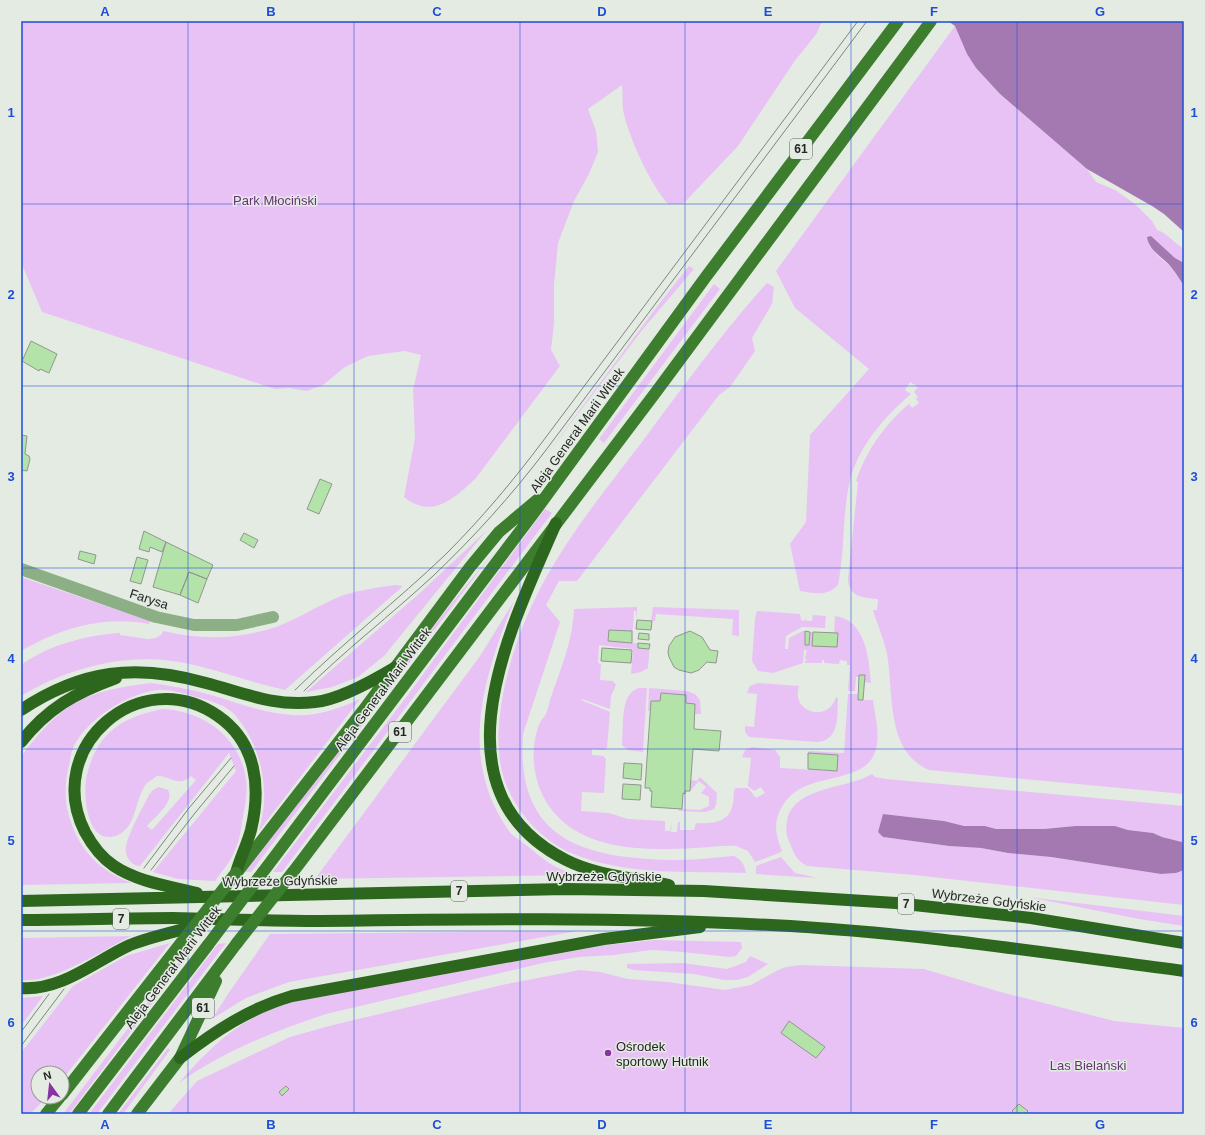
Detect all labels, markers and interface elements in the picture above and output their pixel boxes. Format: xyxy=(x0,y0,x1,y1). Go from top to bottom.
text: A xyxy=(100,4,110,19)
text: B xyxy=(266,4,276,19)
text: C xyxy=(432,4,442,19)
text: D xyxy=(597,4,607,19)
text: E xyxy=(764,4,773,19)
text: F xyxy=(930,4,938,19)
text: G xyxy=(1095,4,1105,19)
text: 1 xyxy=(7,105,15,120)
text: 1 xyxy=(1190,105,1198,120)
road number: 61 xyxy=(790,139,812,159)
park label: Park Młociński xyxy=(233,193,317,208)
text: 2 xyxy=(7,287,15,302)
text: 2 xyxy=(1190,287,1198,302)
street label: Aleja Generał Marii Wittek xyxy=(527,364,628,495)
text: 3 xyxy=(7,469,15,484)
text: 3 xyxy=(1190,469,1198,484)
street label: Farysa xyxy=(128,586,171,613)
street label: Aleja Generał Marii Wittek xyxy=(332,624,435,754)
text: 4 xyxy=(7,651,15,666)
text: 4 xyxy=(1190,651,1198,666)
road number: 61 xyxy=(389,722,411,742)
text: 5 xyxy=(7,833,15,848)
text: 5 xyxy=(1190,833,1198,848)
street label: Wybrzeże Gdyńskie xyxy=(546,869,662,884)
street label: Wybrzeże Gdyńskie xyxy=(222,872,338,890)
road number: 7 xyxy=(451,881,467,901)
street label: Wybrzeże Gdyńskie xyxy=(931,886,1047,914)
road number: 7 xyxy=(898,894,914,914)
street label: Aleja Generał Marii Wittek xyxy=(122,902,225,1032)
road number: 7 xyxy=(113,909,129,929)
road number: 61 xyxy=(192,998,214,1018)
text: 6 xyxy=(7,1015,15,1030)
text: 6 xyxy=(1190,1015,1198,1030)
place label: Ośrodek sportowy Hutnik xyxy=(616,1039,709,1069)
marker: Ośrodek sportowy Hutnik xyxy=(603,1048,613,1058)
park label: Las Bielański xyxy=(1050,1058,1126,1073)
north arrow xyxy=(30,1065,70,1105)
text: N xyxy=(42,1069,53,1082)
text: A xyxy=(100,1117,110,1132)
text: B xyxy=(266,1117,276,1132)
text: C xyxy=(432,1117,442,1132)
text: D xyxy=(597,1117,607,1132)
text: E xyxy=(764,1117,773,1132)
text: F xyxy=(930,1117,938,1132)
text: G xyxy=(1095,1117,1105,1132)

